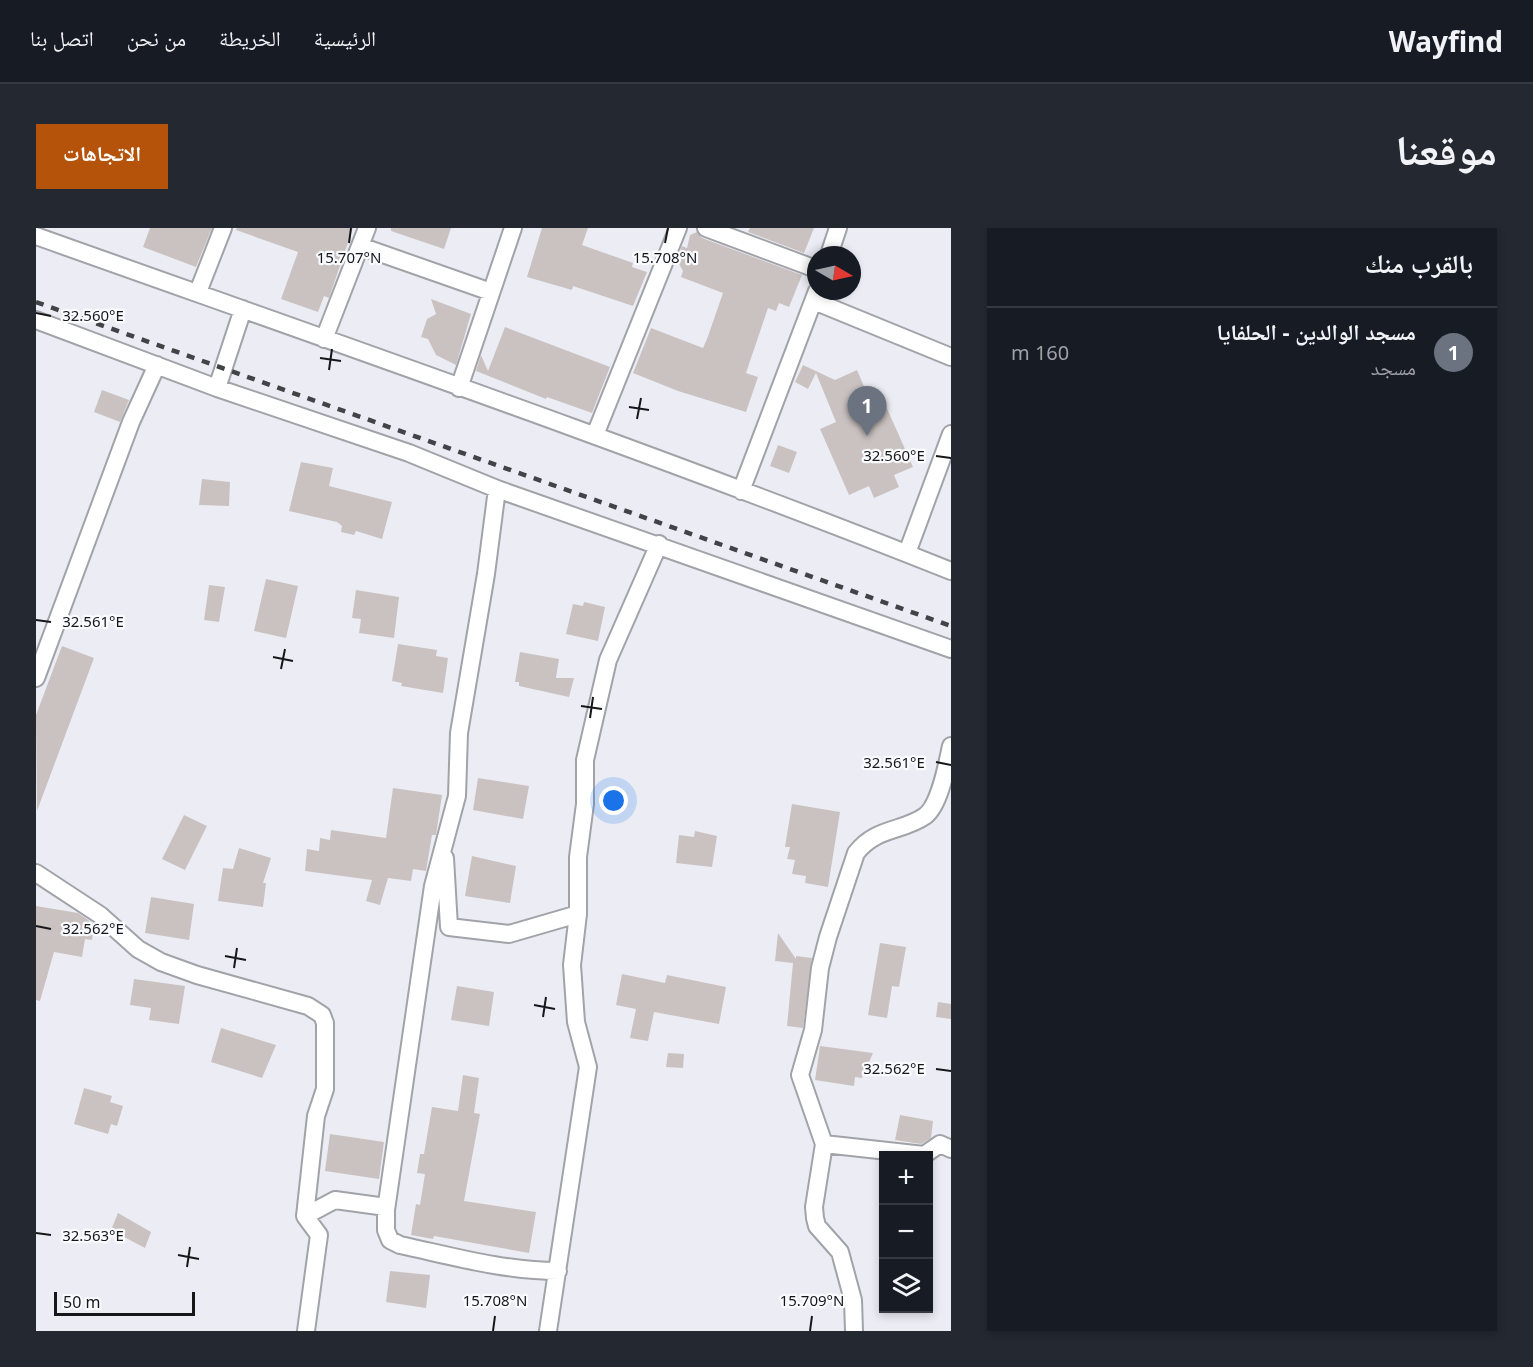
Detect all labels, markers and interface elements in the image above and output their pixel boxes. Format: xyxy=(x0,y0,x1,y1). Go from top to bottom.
text: Wayfind xyxy=(1389,22,1503,60)
text: اتصل بنا xyxy=(30,24,94,52)
text: من نحن xyxy=(127,24,186,52)
text: الخريطة xyxy=(219,24,281,52)
text: الرئيسية xyxy=(314,24,376,52)
text: موقعنا xyxy=(1396,120,1497,177)
button: الاتجاهات xyxy=(36,124,168,189)
text: بالقرب منك xyxy=(1365,245,1473,281)
north arrow xyxy=(807,246,861,300)
text: 15.707°N xyxy=(317,247,381,267)
text: 15.708°N xyxy=(633,247,697,267)
text: 32.560°E xyxy=(62,305,124,325)
text: مسجد الوالدين - الحلفايا xyxy=(1217,316,1416,346)
text: 160 m xyxy=(1011,339,1069,366)
text: 1 xyxy=(1448,339,1459,366)
text: مسجد xyxy=(1371,354,1416,381)
pin: 1 xyxy=(848,386,886,436)
text: 32.560°E xyxy=(863,445,925,465)
text: 32.561°E xyxy=(62,611,124,631)
text: 32.561°E xyxy=(863,752,925,772)
your location xyxy=(599,786,628,815)
text: 32.562°E xyxy=(62,918,124,938)
text: 32.562°E xyxy=(863,1058,925,1078)
map controls xyxy=(879,1151,933,1313)
button: + xyxy=(879,1151,933,1205)
button: − xyxy=(879,1205,933,1259)
text: 32.563°E xyxy=(62,1225,124,1245)
button: layers xyxy=(879,1259,933,1313)
scale bar xyxy=(54,1289,195,1316)
text: 15.708°N xyxy=(463,1290,527,1310)
text: 15.709°N xyxy=(780,1290,844,1310)
text: 50 m xyxy=(63,1291,100,1313)

